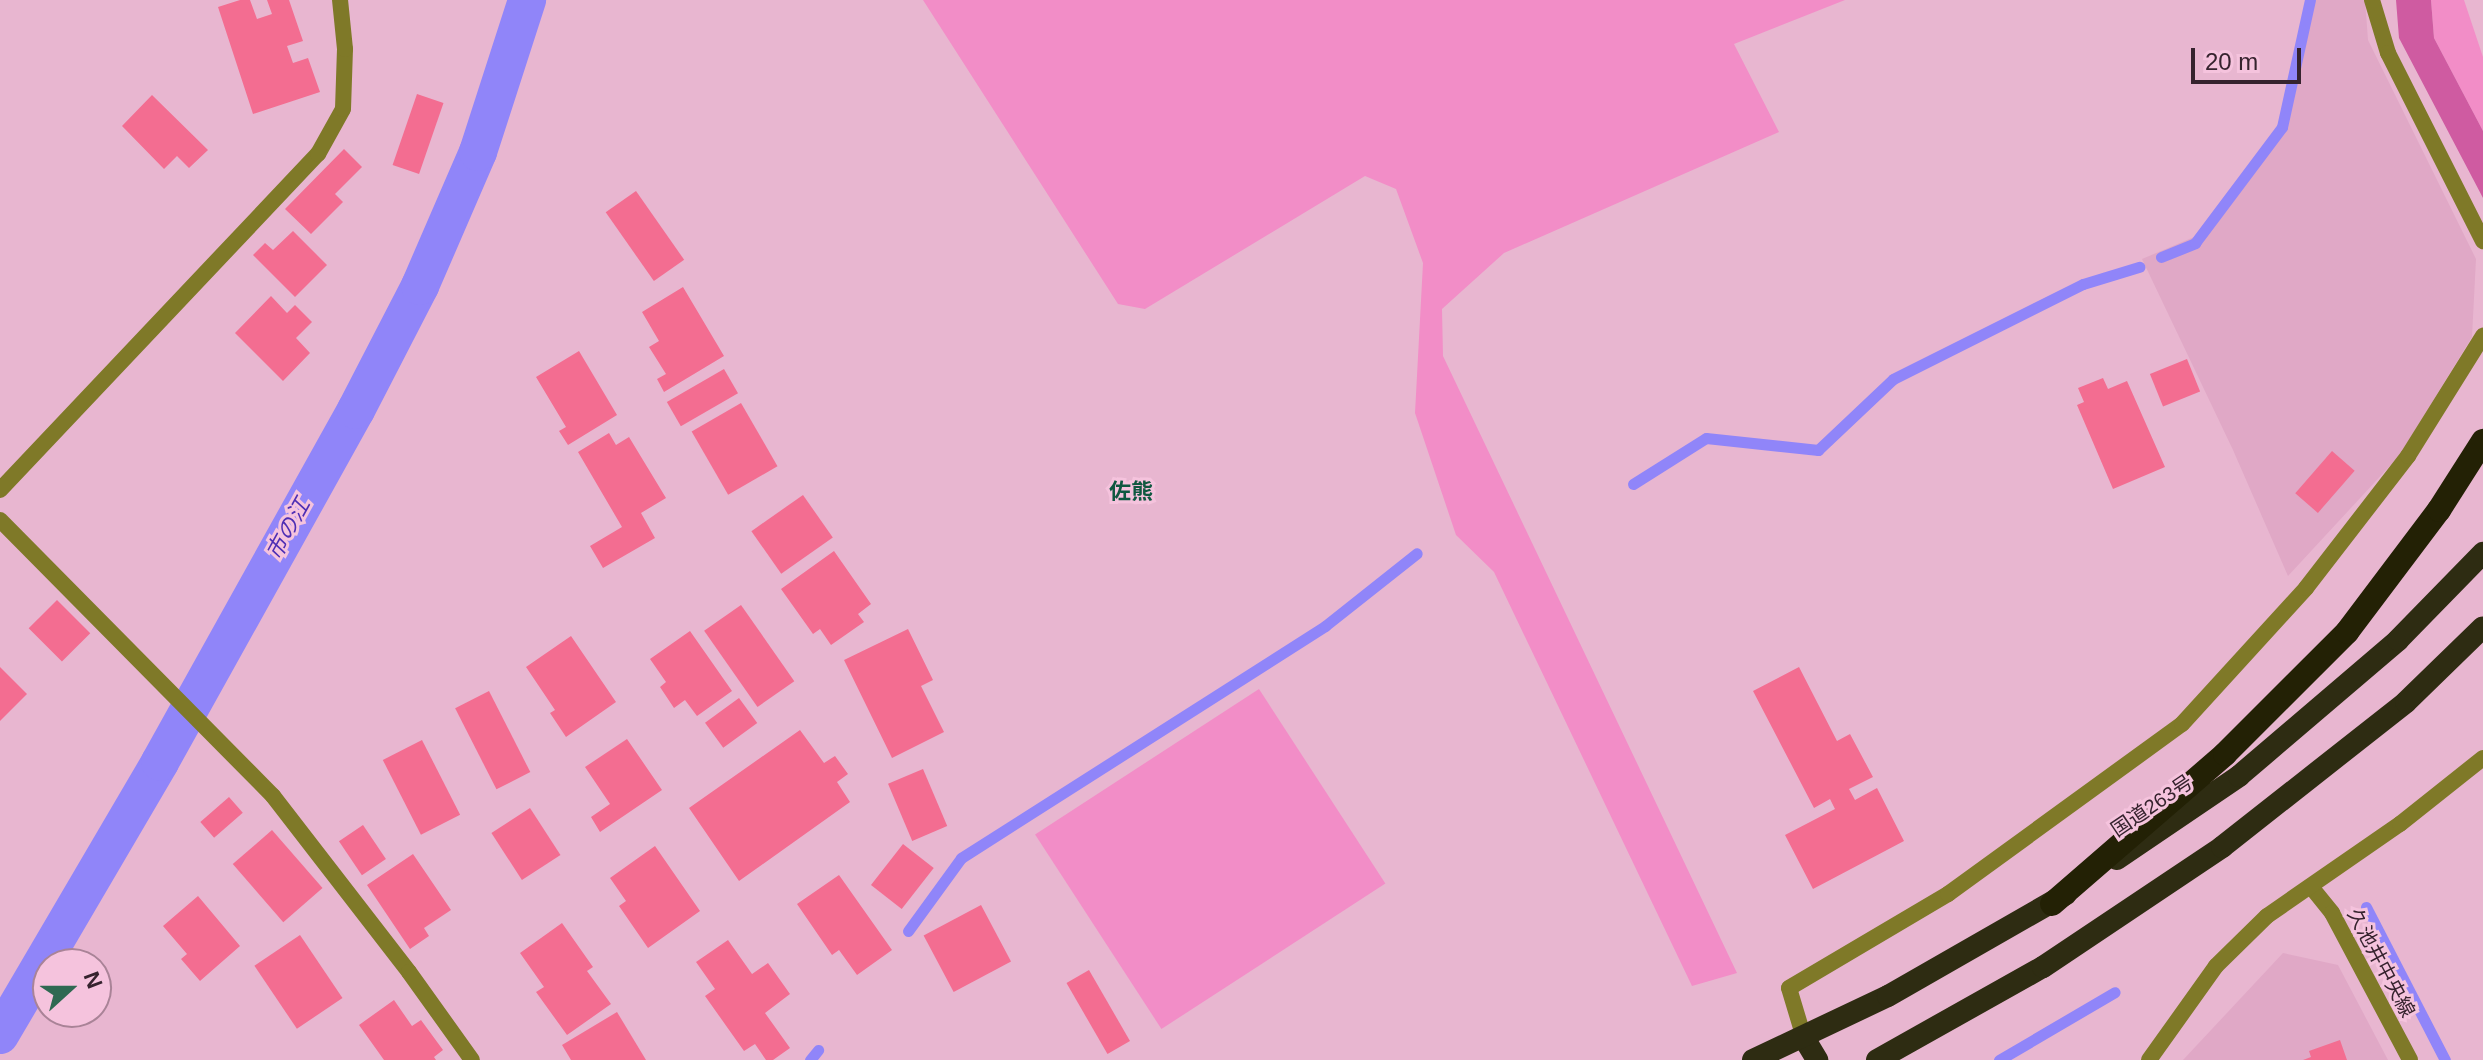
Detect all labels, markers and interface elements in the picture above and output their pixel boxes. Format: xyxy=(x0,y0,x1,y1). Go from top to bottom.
scale bar xyxy=(2195,32,2305,82)
text: 20 m xyxy=(2205,48,2258,75)
district label: 佐熊 xyxy=(1109,479,1153,505)
water label: 市の江 xyxy=(260,494,316,564)
street label: 国道263号 xyxy=(2107,770,2197,842)
street label: 久池井中央線 xyxy=(2342,904,2420,1022)
north arrow xyxy=(32,948,112,1028)
text: N xyxy=(78,968,108,992)

